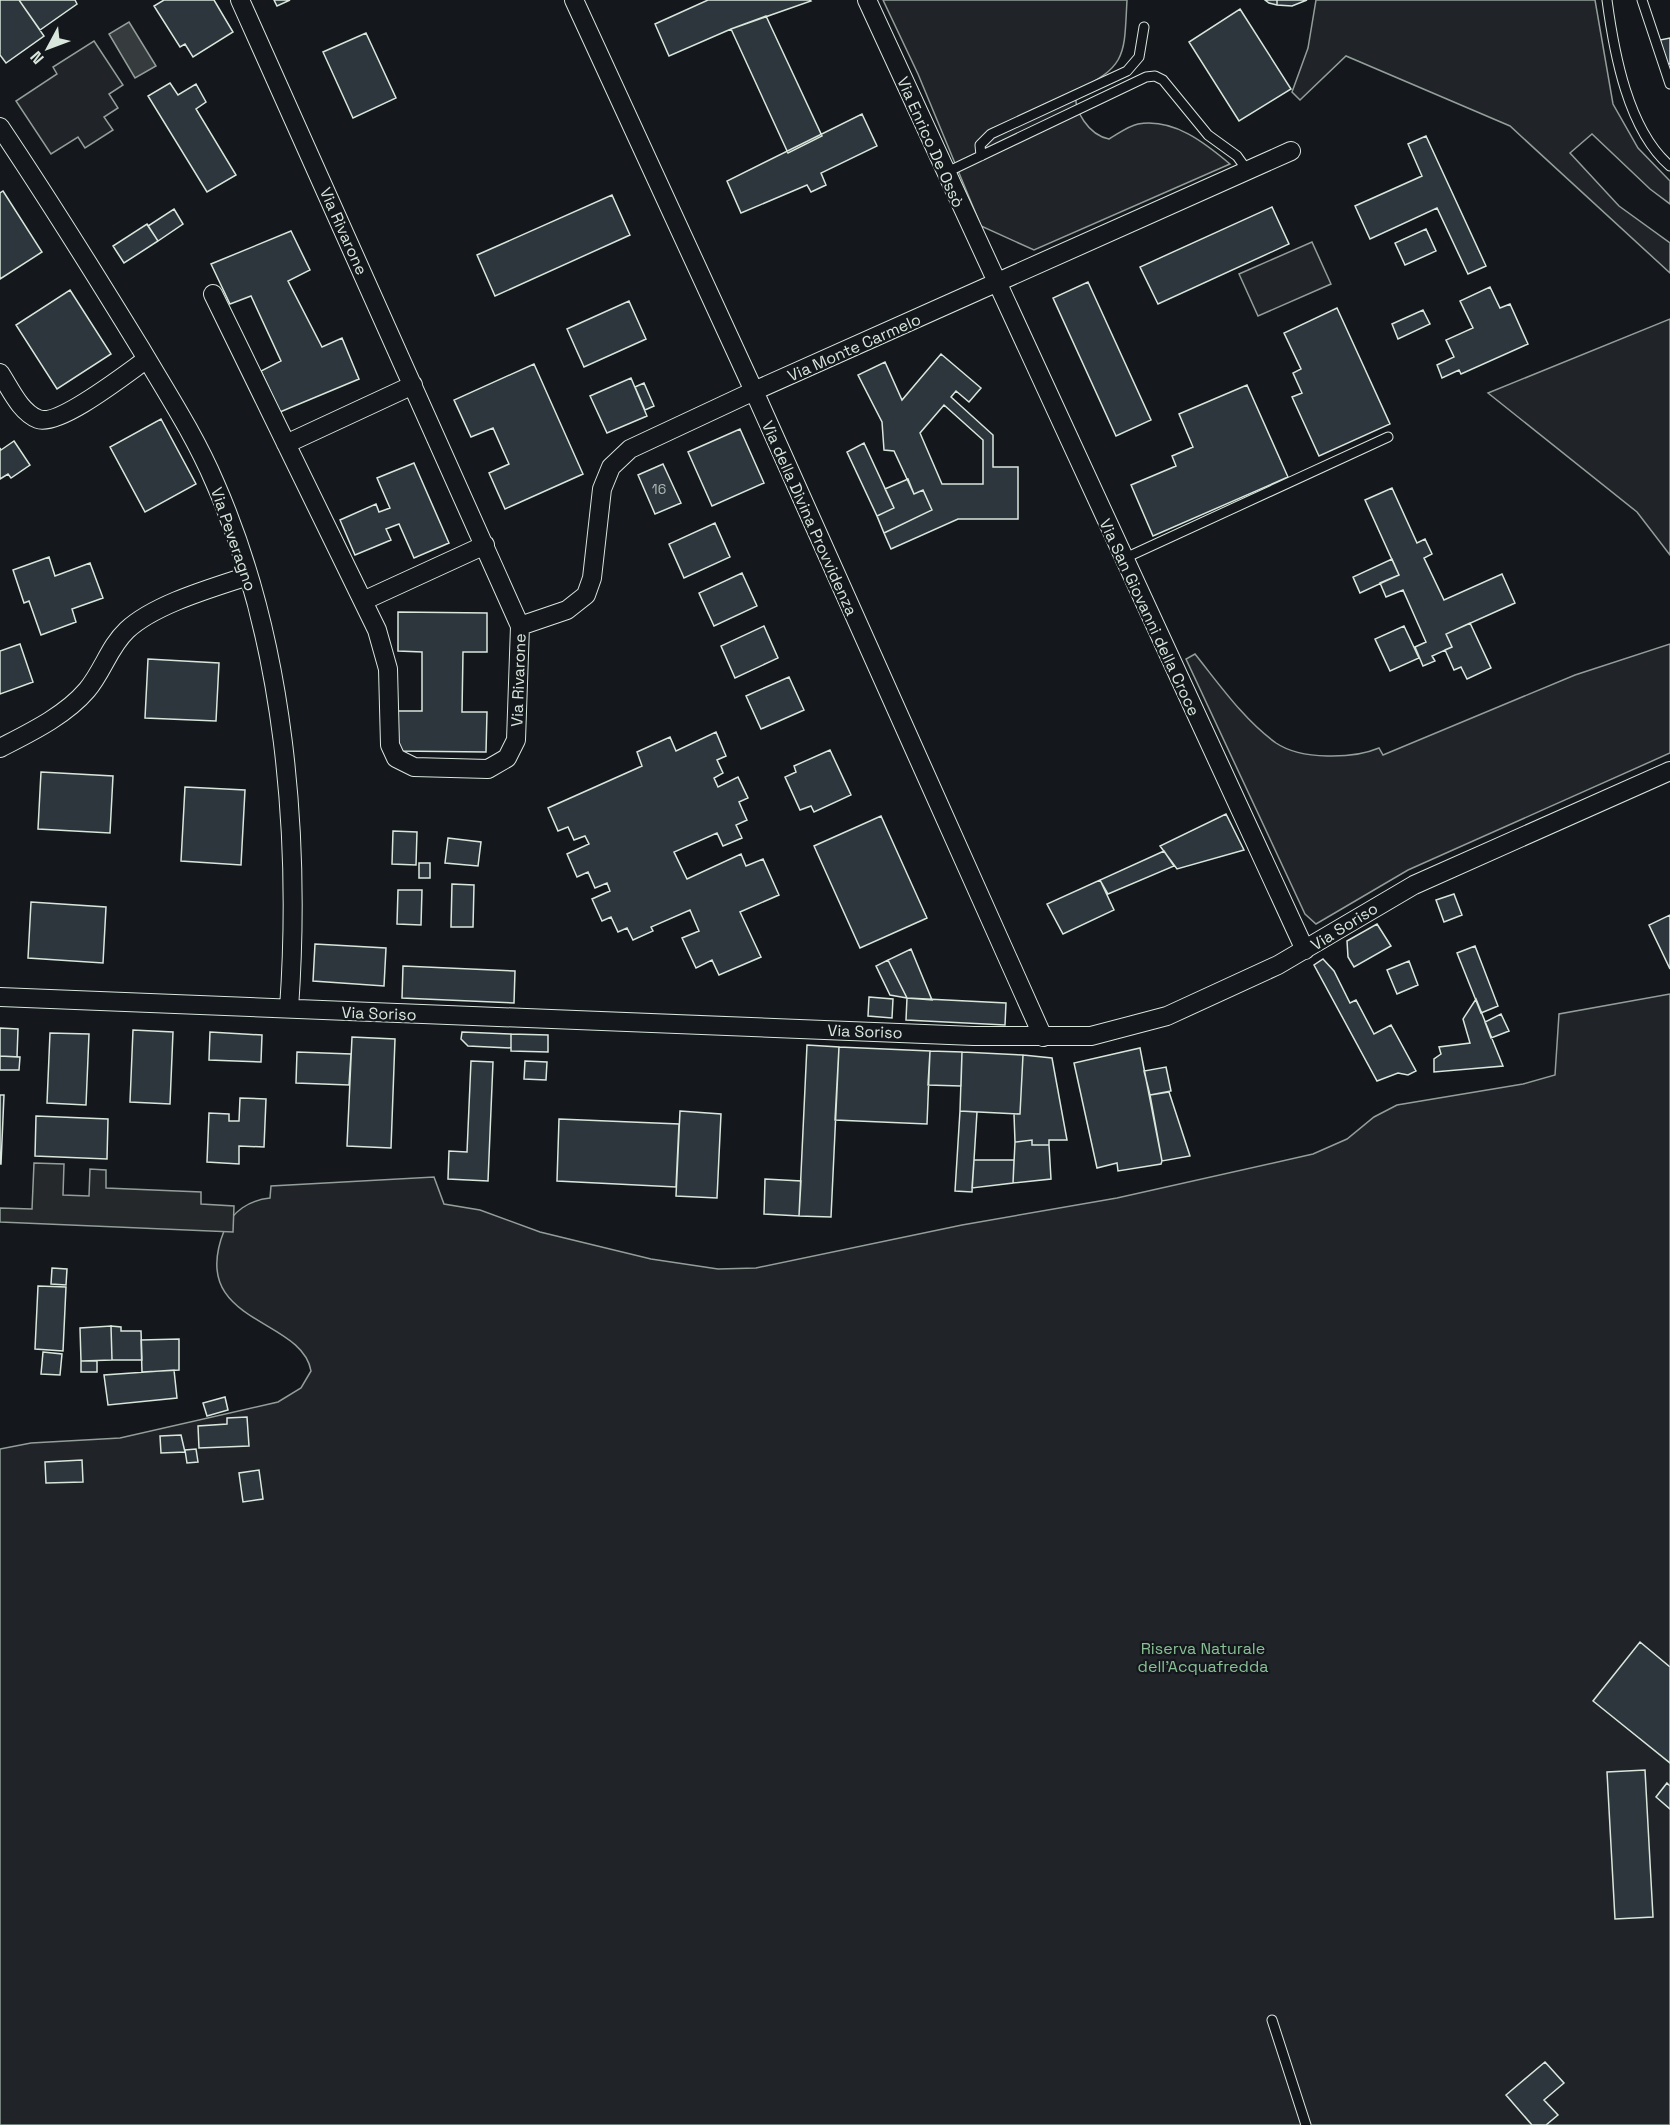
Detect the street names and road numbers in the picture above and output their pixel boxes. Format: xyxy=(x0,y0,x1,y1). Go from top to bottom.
street label: Via Enrico De Ossò xyxy=(892,73,969,211)
street label: Via Rivarone xyxy=(315,184,372,278)
street label: Via Monte Carmelo xyxy=(784,309,924,386)
street label: Via della Divina Provvidenza xyxy=(757,417,862,619)
street label: Via Peveragno xyxy=(206,485,261,594)
street label: Via San Giovanni della Croce xyxy=(1095,515,1205,719)
street label: Via Rivarone xyxy=(506,633,531,727)
street label: Via Soriso xyxy=(1307,898,1382,955)
street label: Via Soriso xyxy=(341,1002,417,1025)
street label: Via Soriso xyxy=(827,1020,903,1043)

